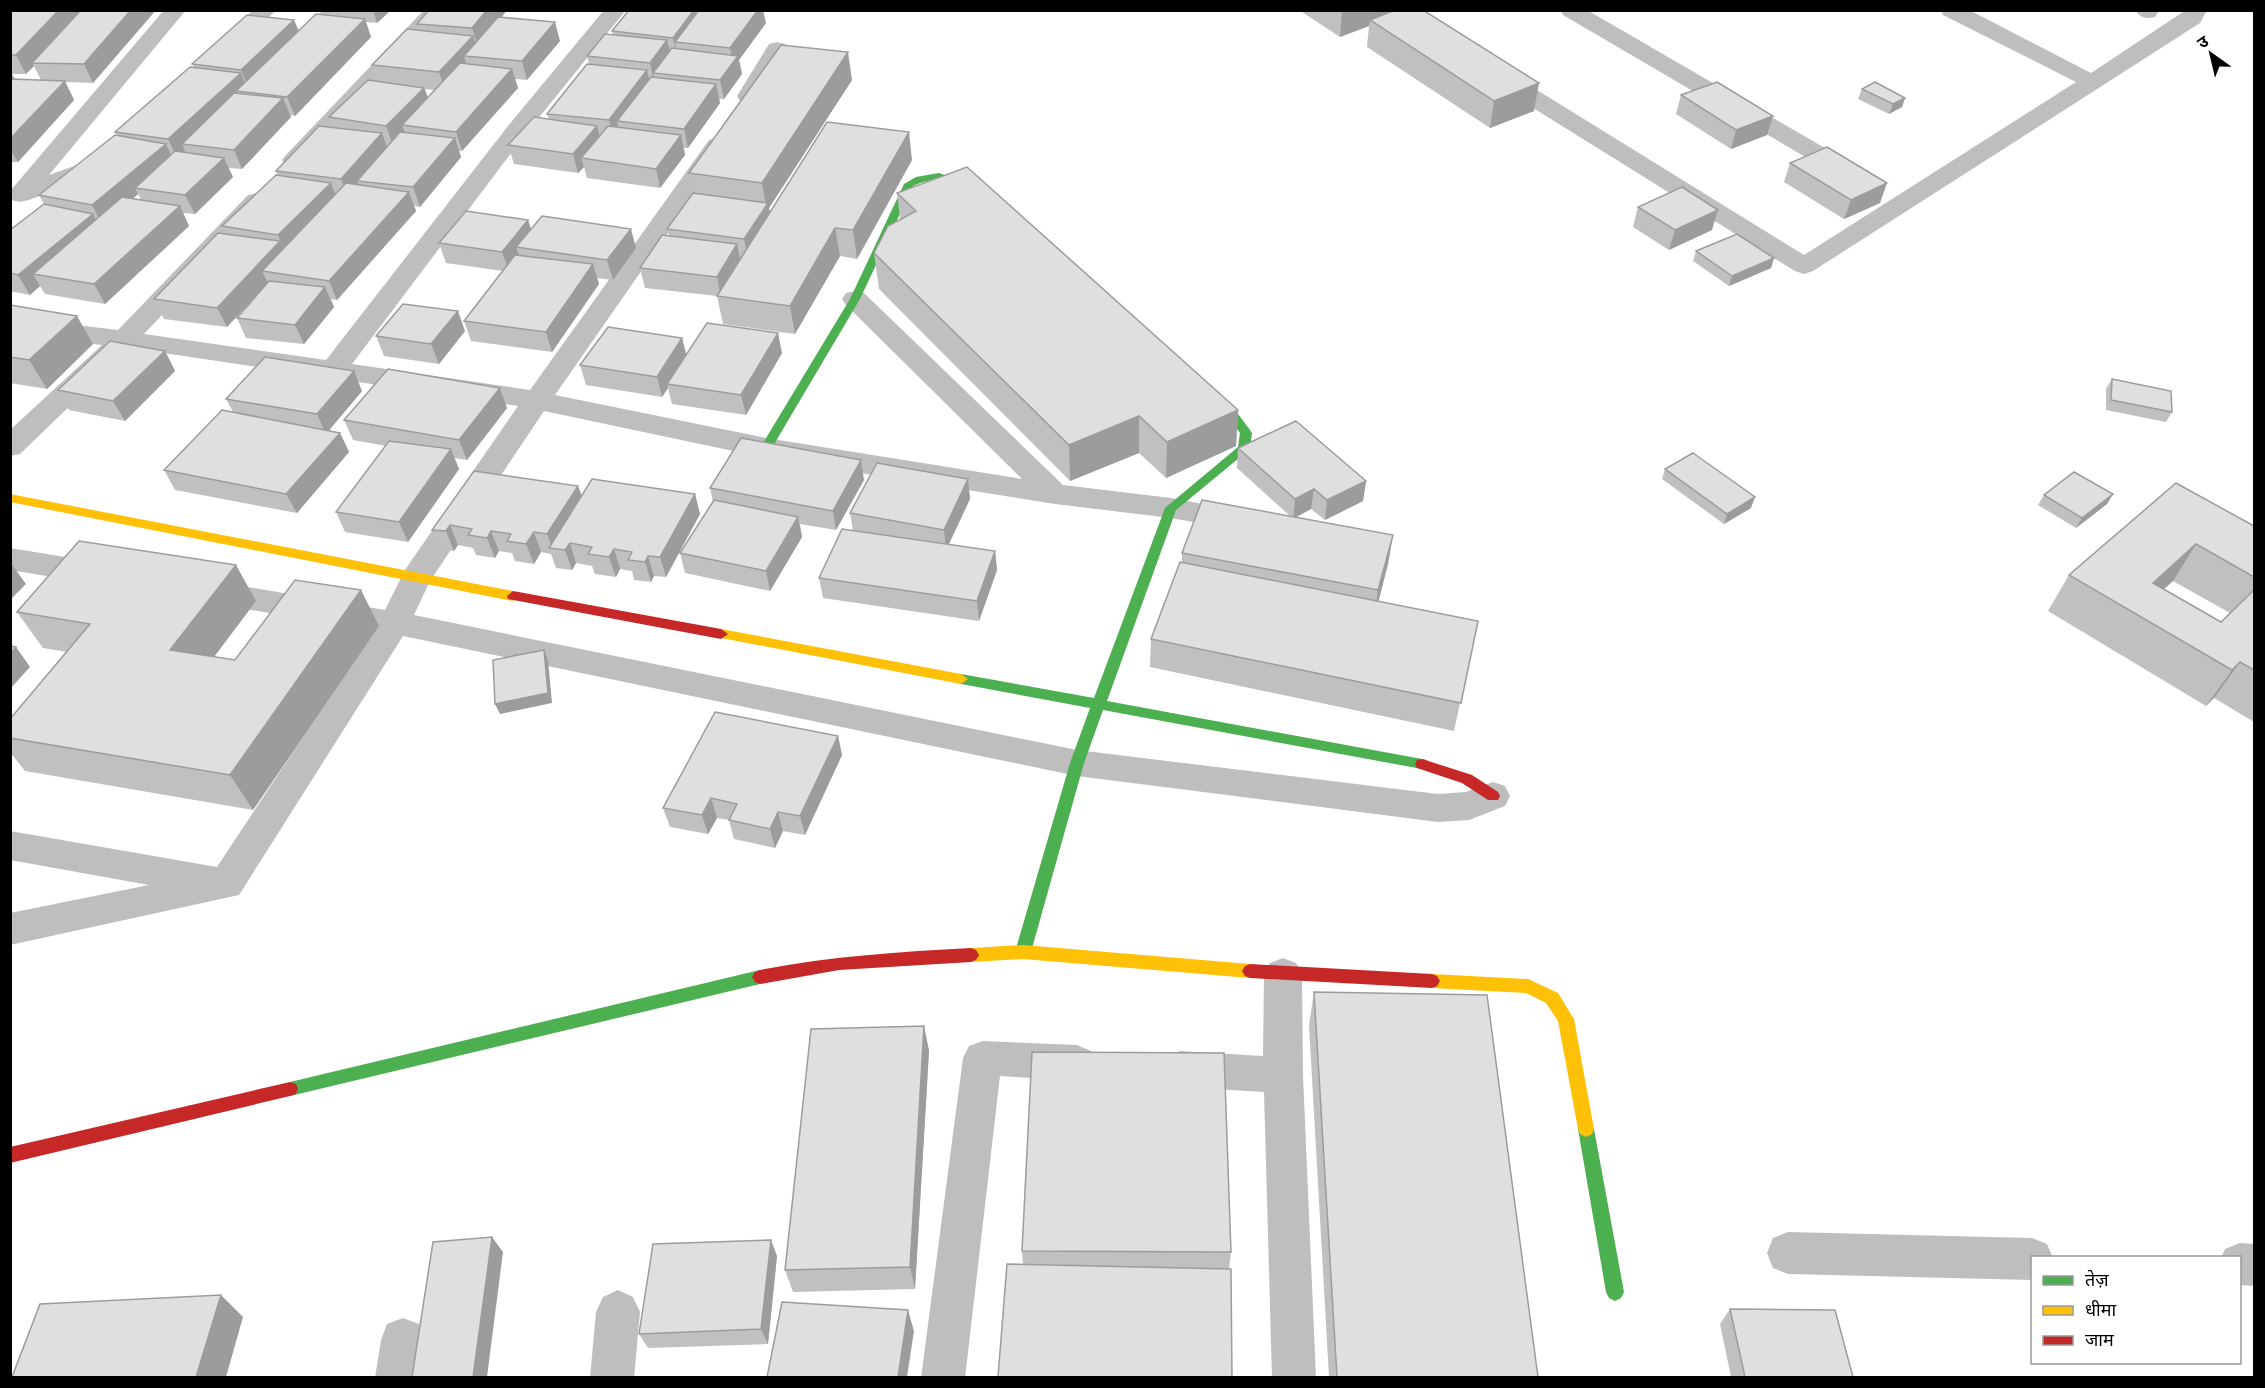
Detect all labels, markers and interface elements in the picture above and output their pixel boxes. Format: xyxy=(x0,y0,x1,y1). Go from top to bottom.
north arrow xyxy=(2181,24,2241,84)
text: उ xyxy=(2194,31,2213,53)
legend xyxy=(2031,1256,2241,1364)
text: तेज़ xyxy=(2085,1269,2109,1291)
text: धीमा xyxy=(2085,1299,2116,1321)
text: जाम xyxy=(2085,1329,2115,1351)

